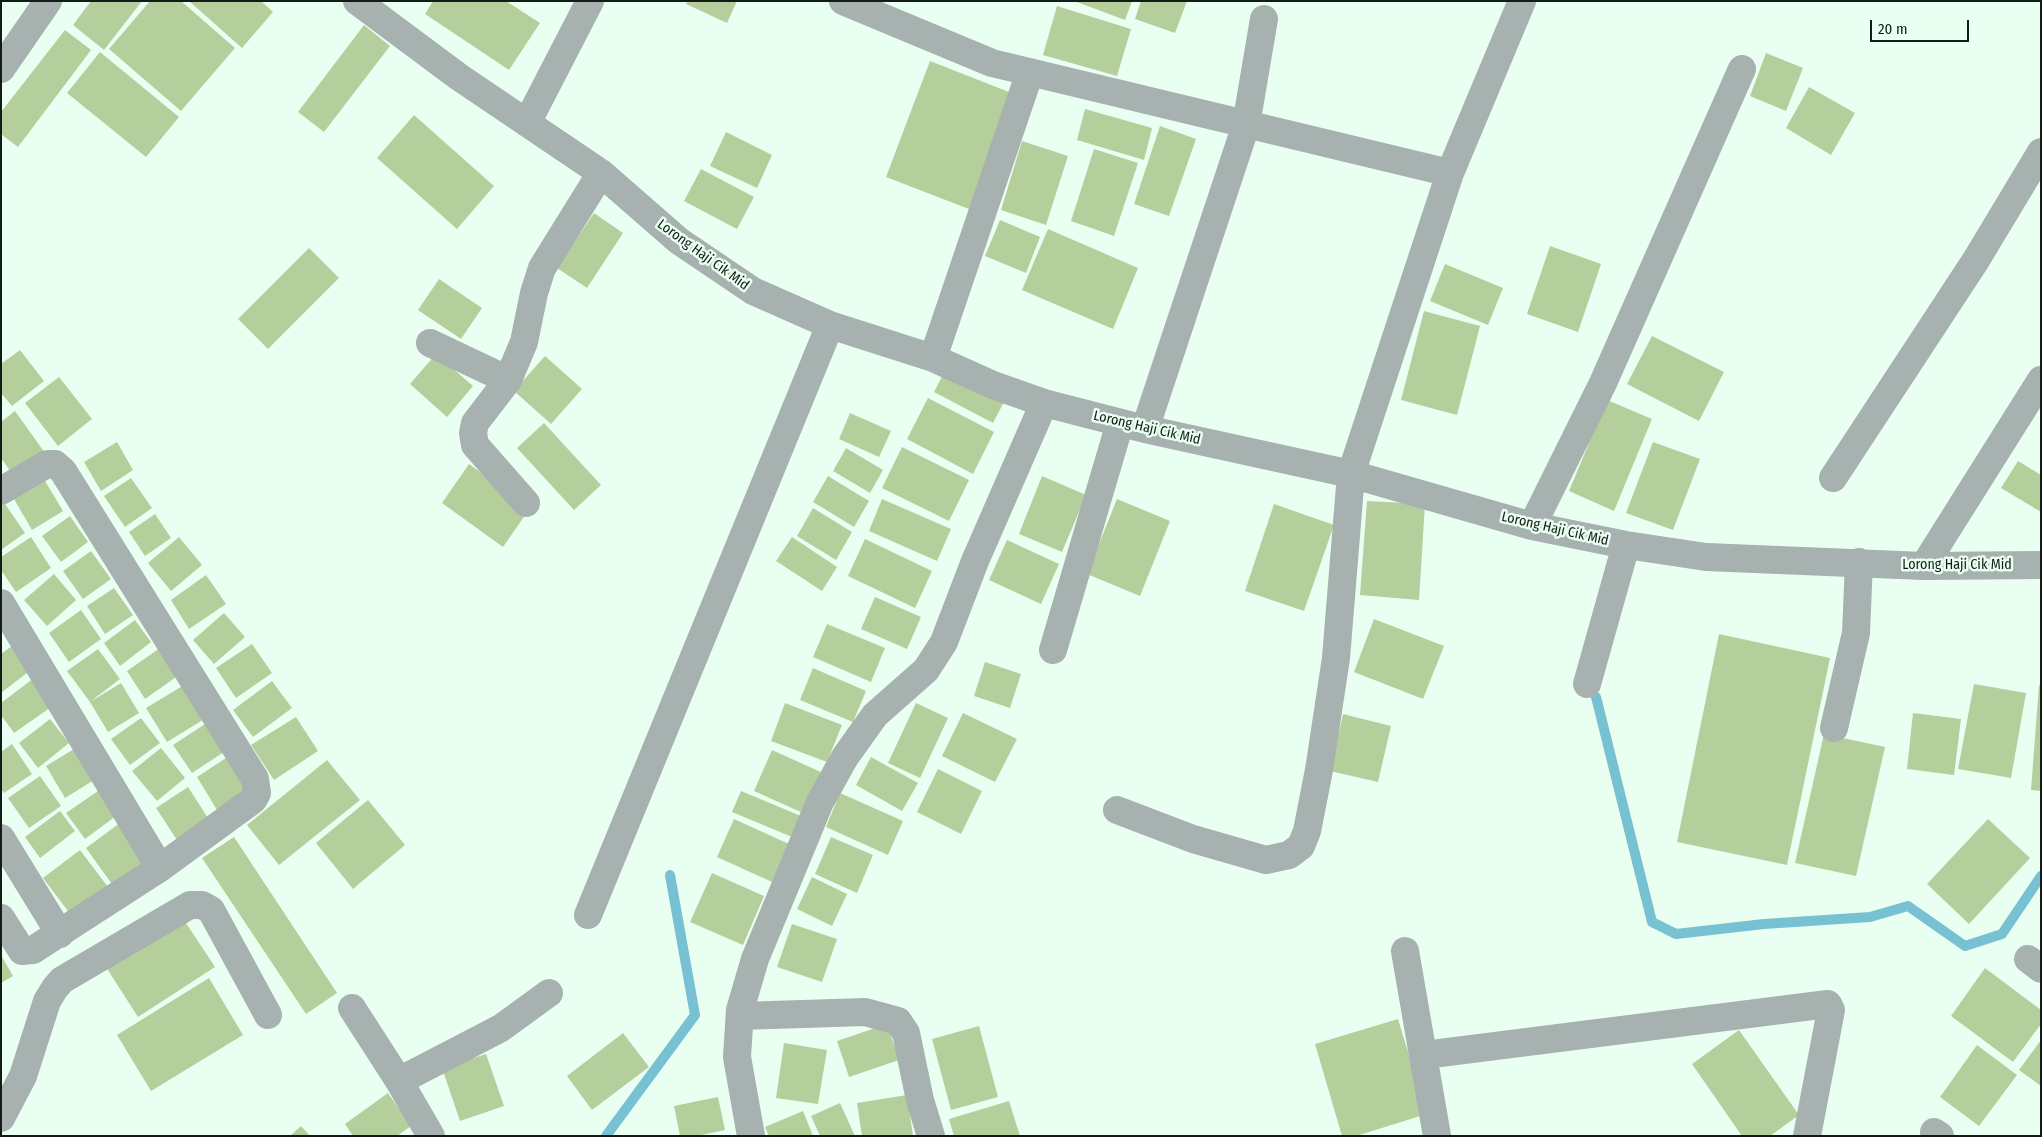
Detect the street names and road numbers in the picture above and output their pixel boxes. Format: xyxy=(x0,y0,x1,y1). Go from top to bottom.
street label: Lorong Haji Cik Mid xyxy=(654,216,752,294)
street label: Lorong Haji Cik Mid xyxy=(1092,408,1202,448)
street label: Lorong Haji Cik Mid xyxy=(1500,509,1610,549)
street label: Lorong Haji Cik Mid xyxy=(1902,557,2012,573)

